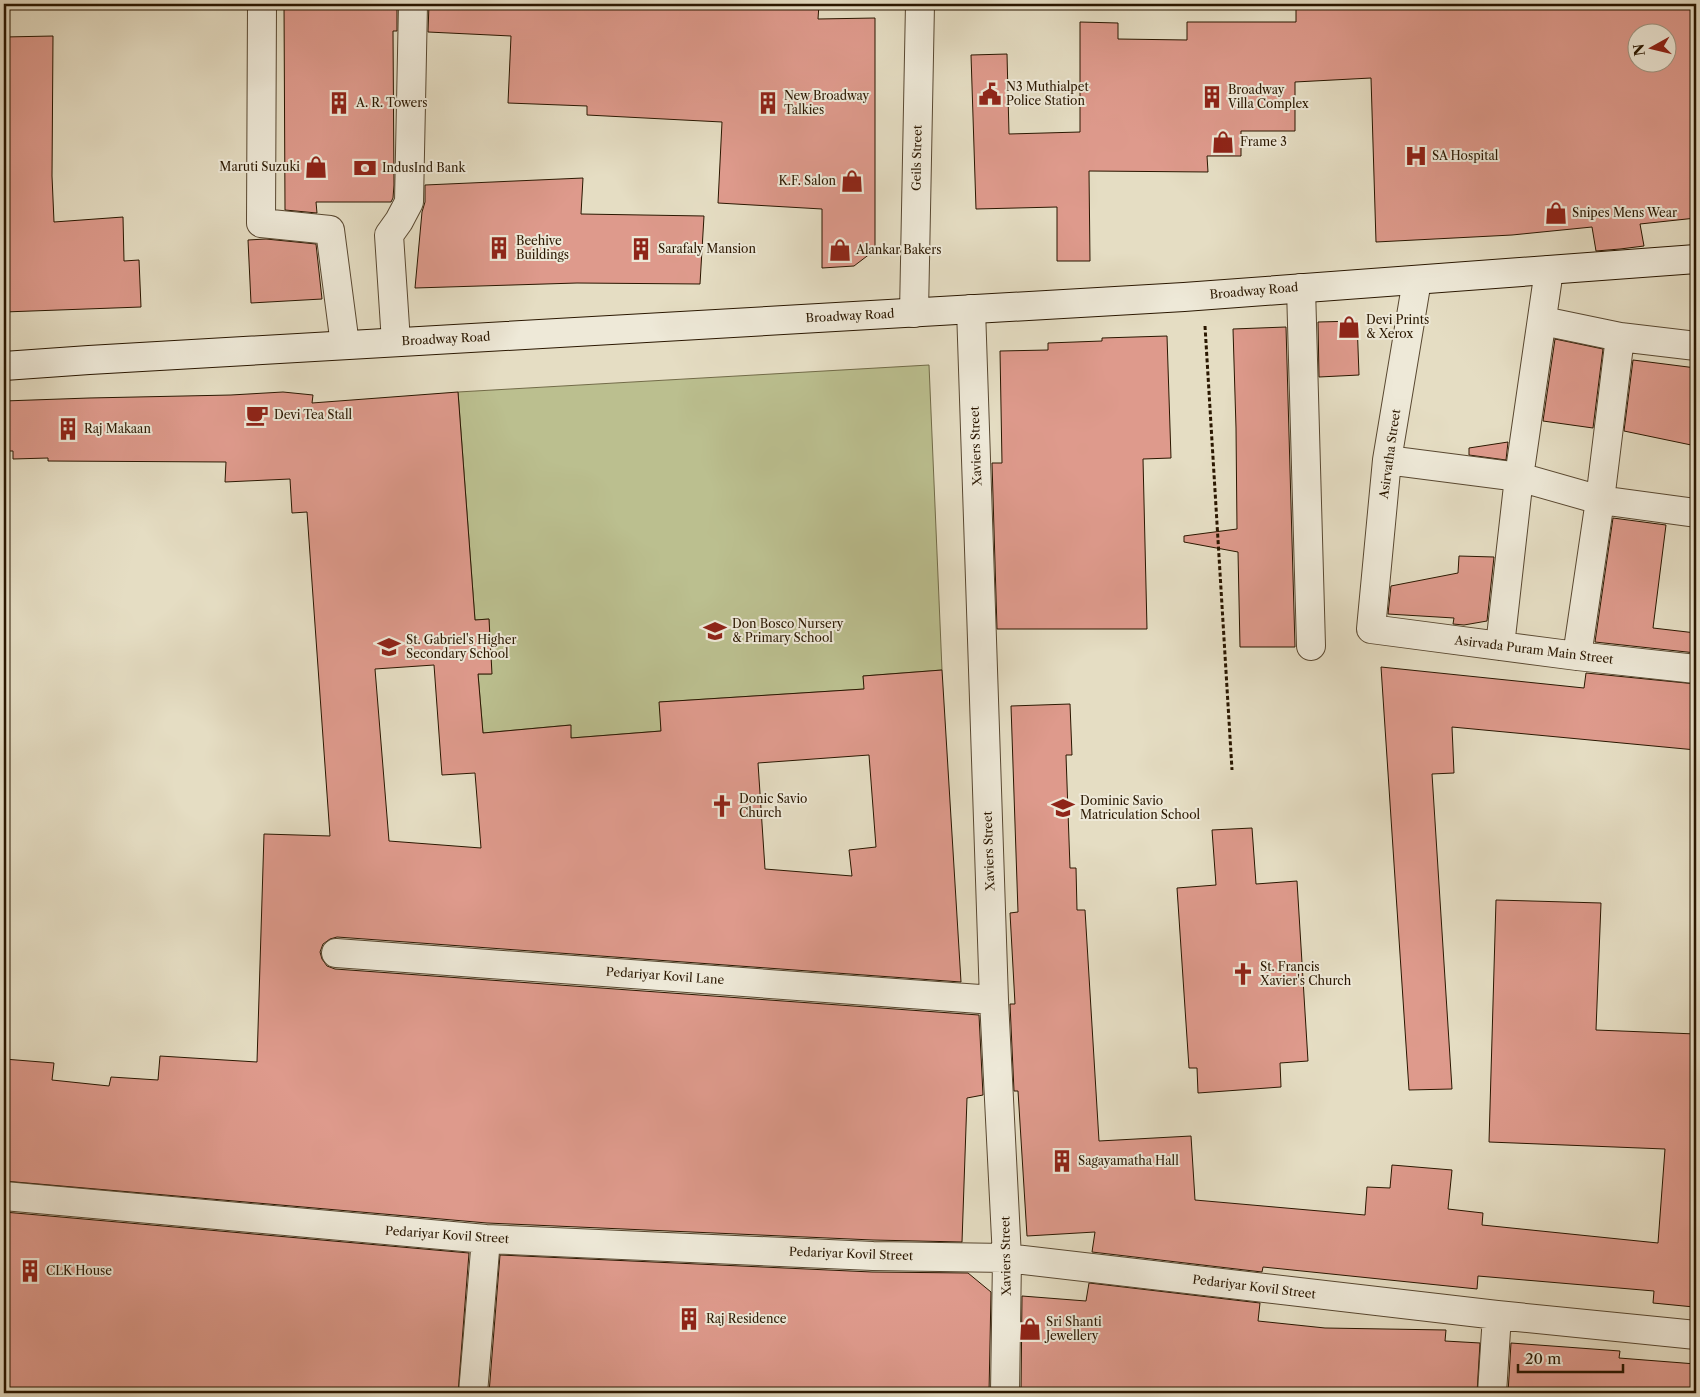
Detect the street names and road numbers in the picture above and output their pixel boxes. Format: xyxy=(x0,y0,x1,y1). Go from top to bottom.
street label: Geils Street xyxy=(908,124,925,191)
street label: Broadway Road xyxy=(1209,279,1300,302)
street label: Broadway Road xyxy=(805,306,895,325)
street label: Broadway Road xyxy=(401,329,491,348)
street label: Xaviers Street xyxy=(967,405,984,487)
street label: Asirvatha Street xyxy=(1376,407,1403,501)
street label: Asirvada Puram Main Street xyxy=(1453,632,1615,667)
street label: Xaviers Street xyxy=(980,810,997,892)
street label: Pedariyar Kovil Lane xyxy=(605,964,725,987)
street label: Xaviers Street xyxy=(997,1215,1014,1297)
street label: Pedariyar Kovil Street xyxy=(385,1223,510,1246)
street label: Pedariyar Kovil Street xyxy=(789,1244,914,1263)
street label: Pedariyar Kovil Street xyxy=(1192,1271,1317,1302)

